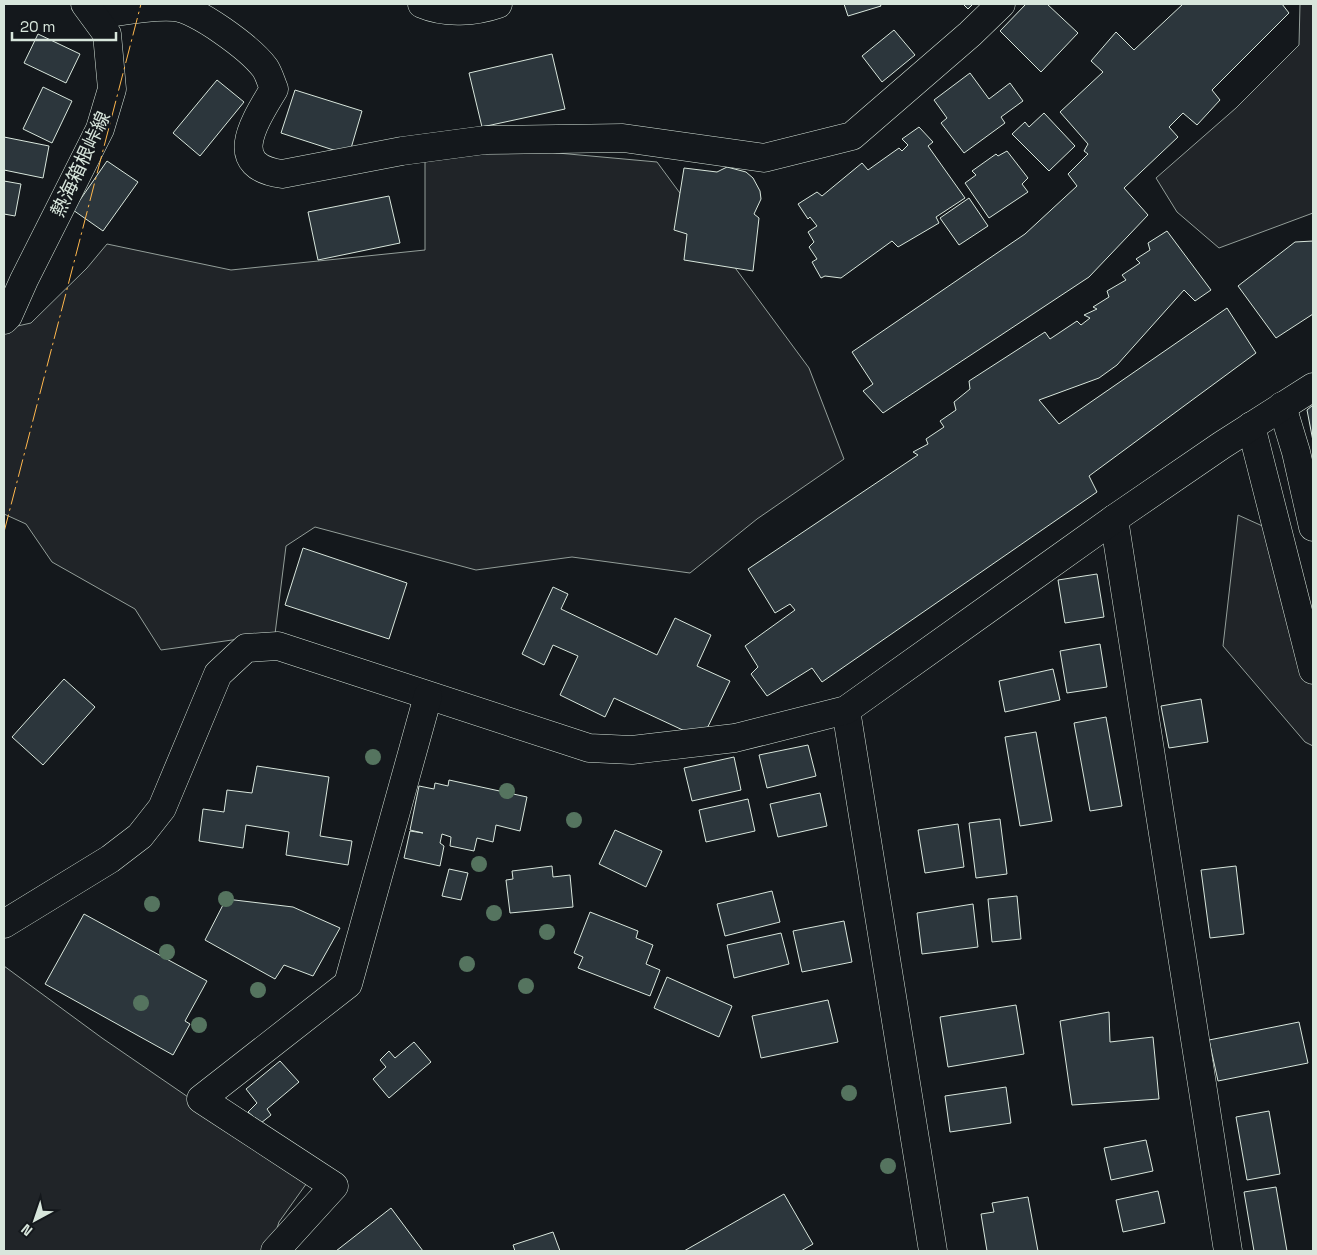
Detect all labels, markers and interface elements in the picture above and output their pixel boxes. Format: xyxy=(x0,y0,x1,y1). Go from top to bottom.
scale bar xyxy=(12,10,116,42)
text: 20 m xyxy=(20,17,55,36)
street label: 熱海箱根峠線 xyxy=(45,107,116,221)
north arrow xyxy=(10,1195,60,1245)
text: N xyxy=(17,1220,36,1240)

